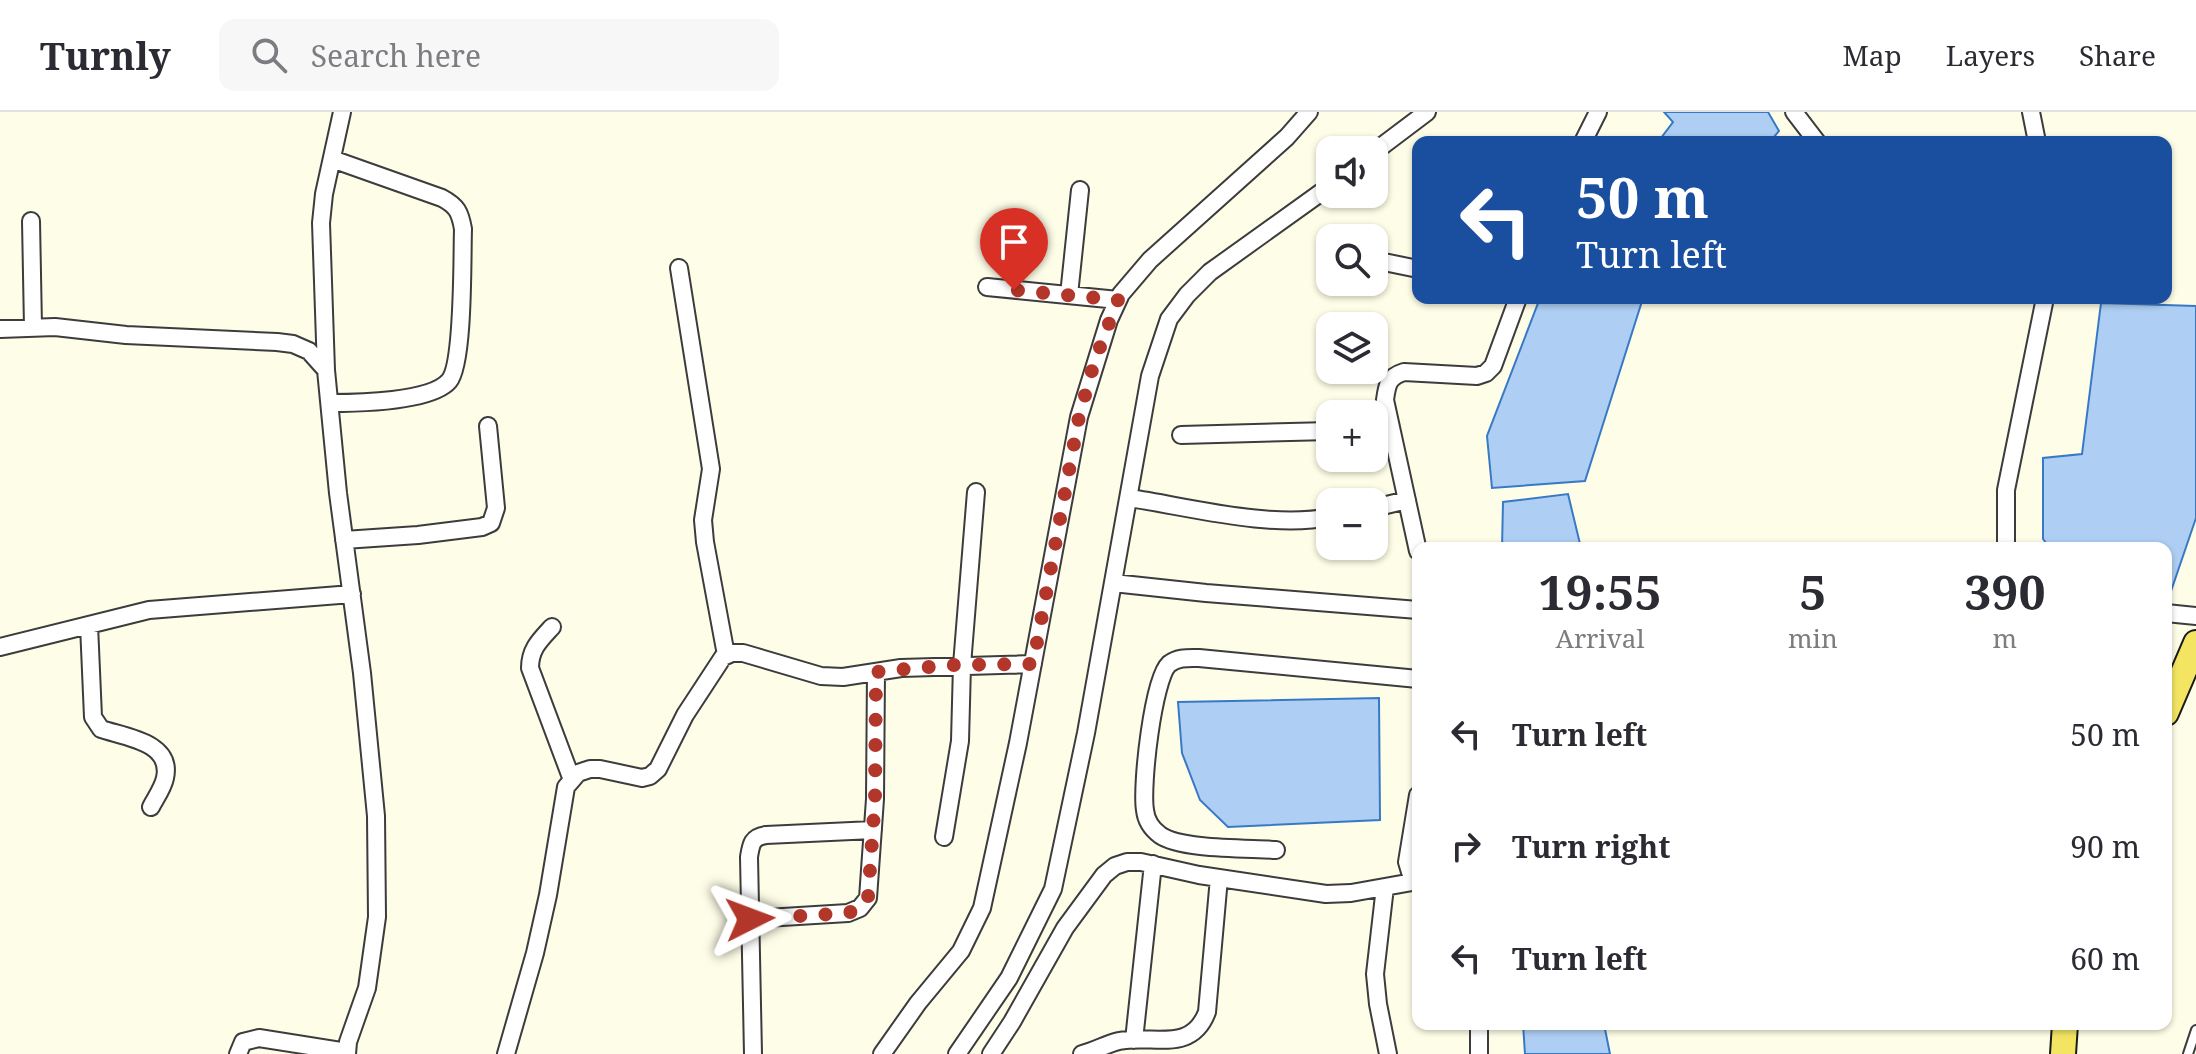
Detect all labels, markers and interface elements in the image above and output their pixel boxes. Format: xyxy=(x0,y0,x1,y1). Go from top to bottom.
search box xyxy=(219,19,779,91)
text: Turnly xyxy=(40,29,171,81)
icon: search xyxy=(247,33,291,77)
text: Search here xyxy=(311,35,481,76)
text: Map xyxy=(1843,36,1902,74)
text: Layers xyxy=(1946,36,2035,74)
text: Share xyxy=(2079,36,2156,74)
map controls xyxy=(1316,136,1388,560)
button: sound xyxy=(1316,136,1388,208)
text: 50 m xyxy=(1576,158,1709,234)
icon: left xyxy=(1444,168,1548,272)
pin xyxy=(980,208,1048,290)
icon: arrive xyxy=(992,220,1036,264)
button: search xyxy=(1316,224,1388,296)
text: Turn left xyxy=(1576,230,1727,279)
button: layers xyxy=(1316,312,1388,384)
button: + xyxy=(1316,400,1388,472)
button: − xyxy=(1316,488,1388,560)
text: 19:55 xyxy=(1538,559,1662,624)
text: 5 xyxy=(1799,559,1826,624)
text: 390 xyxy=(1964,559,2046,624)
text: Arrival xyxy=(1556,620,1644,656)
text: min xyxy=(1788,620,1838,656)
text: m xyxy=(1993,620,2017,656)
icon: left xyxy=(1444,712,1488,756)
text: Turn left xyxy=(1512,714,1647,755)
text: 50 m xyxy=(2070,714,2140,755)
icon: right xyxy=(1444,824,1488,868)
text: Turn right xyxy=(1512,826,1670,867)
text: 90 m xyxy=(2070,826,2140,867)
position arrow xyxy=(708,877,792,961)
icon: left xyxy=(1444,936,1488,980)
text: Turn left xyxy=(1512,938,1647,979)
text: 60 m xyxy=(2070,938,2140,979)

